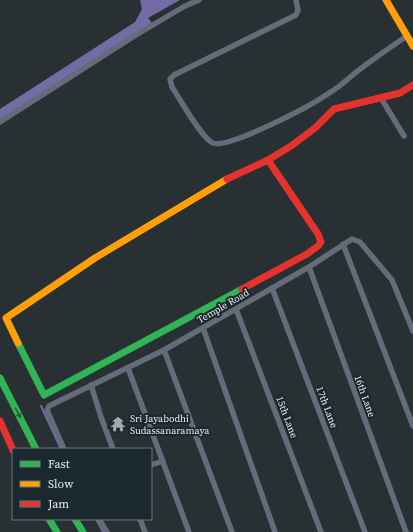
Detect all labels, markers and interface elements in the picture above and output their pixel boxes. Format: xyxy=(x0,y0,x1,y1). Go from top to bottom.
street label: Temple Road xyxy=(195,286,252,326)
street label: 16th Lane xyxy=(351,373,379,419)
street label: 17th Lane xyxy=(313,384,341,430)
street label: 15th Lane xyxy=(273,394,301,440)
one-way arrow xyxy=(15,407,21,419)
place label: Sri Jayabodhi Sudassanaramaya xyxy=(130,412,210,437)
temple icon: Sri Jayabodhi Sudassanaramaya xyxy=(109,415,127,433)
legend xyxy=(12,448,152,520)
text: Fast xyxy=(48,456,70,472)
text: Slow xyxy=(48,476,74,492)
text: Jam xyxy=(47,496,69,512)

